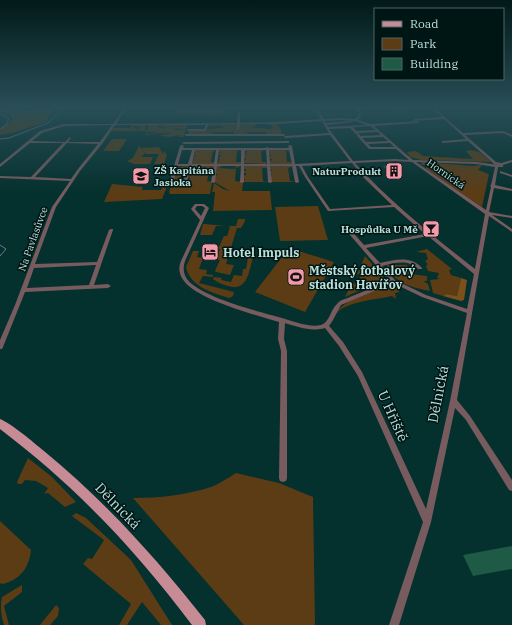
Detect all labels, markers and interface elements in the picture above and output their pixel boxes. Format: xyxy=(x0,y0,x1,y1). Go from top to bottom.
legend xyxy=(374,8,504,80)
text: Road xyxy=(410,16,439,31)
text: Park xyxy=(410,36,436,51)
text: Building xyxy=(410,56,458,71)
street label: Hornická xyxy=(424,156,468,192)
building icon: NaturProdukt xyxy=(384,161,404,181)
place label: ZŠ Kapitána Jasioka xyxy=(154,164,214,189)
place label: NaturProdukt xyxy=(312,165,381,178)
school or university icon: ZŠ Kapitána Jasioka xyxy=(131,166,151,186)
street label: Na Pavlasůvce xyxy=(15,205,51,273)
bar icon: Hospůdka U Mě xyxy=(421,219,441,239)
place label: Hospůdka U Mě xyxy=(341,223,418,236)
hotel icon: Hotel Impuls xyxy=(200,242,220,262)
place label: Hotel Impuls xyxy=(223,245,299,260)
place label: Městský fotbalový stadion Havířov xyxy=(309,263,415,292)
sports icon: Městský fotbalový stadion Havířov xyxy=(286,267,306,287)
street label: Dělnická xyxy=(424,363,452,424)
street label: U Hřiště xyxy=(374,388,412,444)
street label: Dělnická xyxy=(91,479,145,533)

